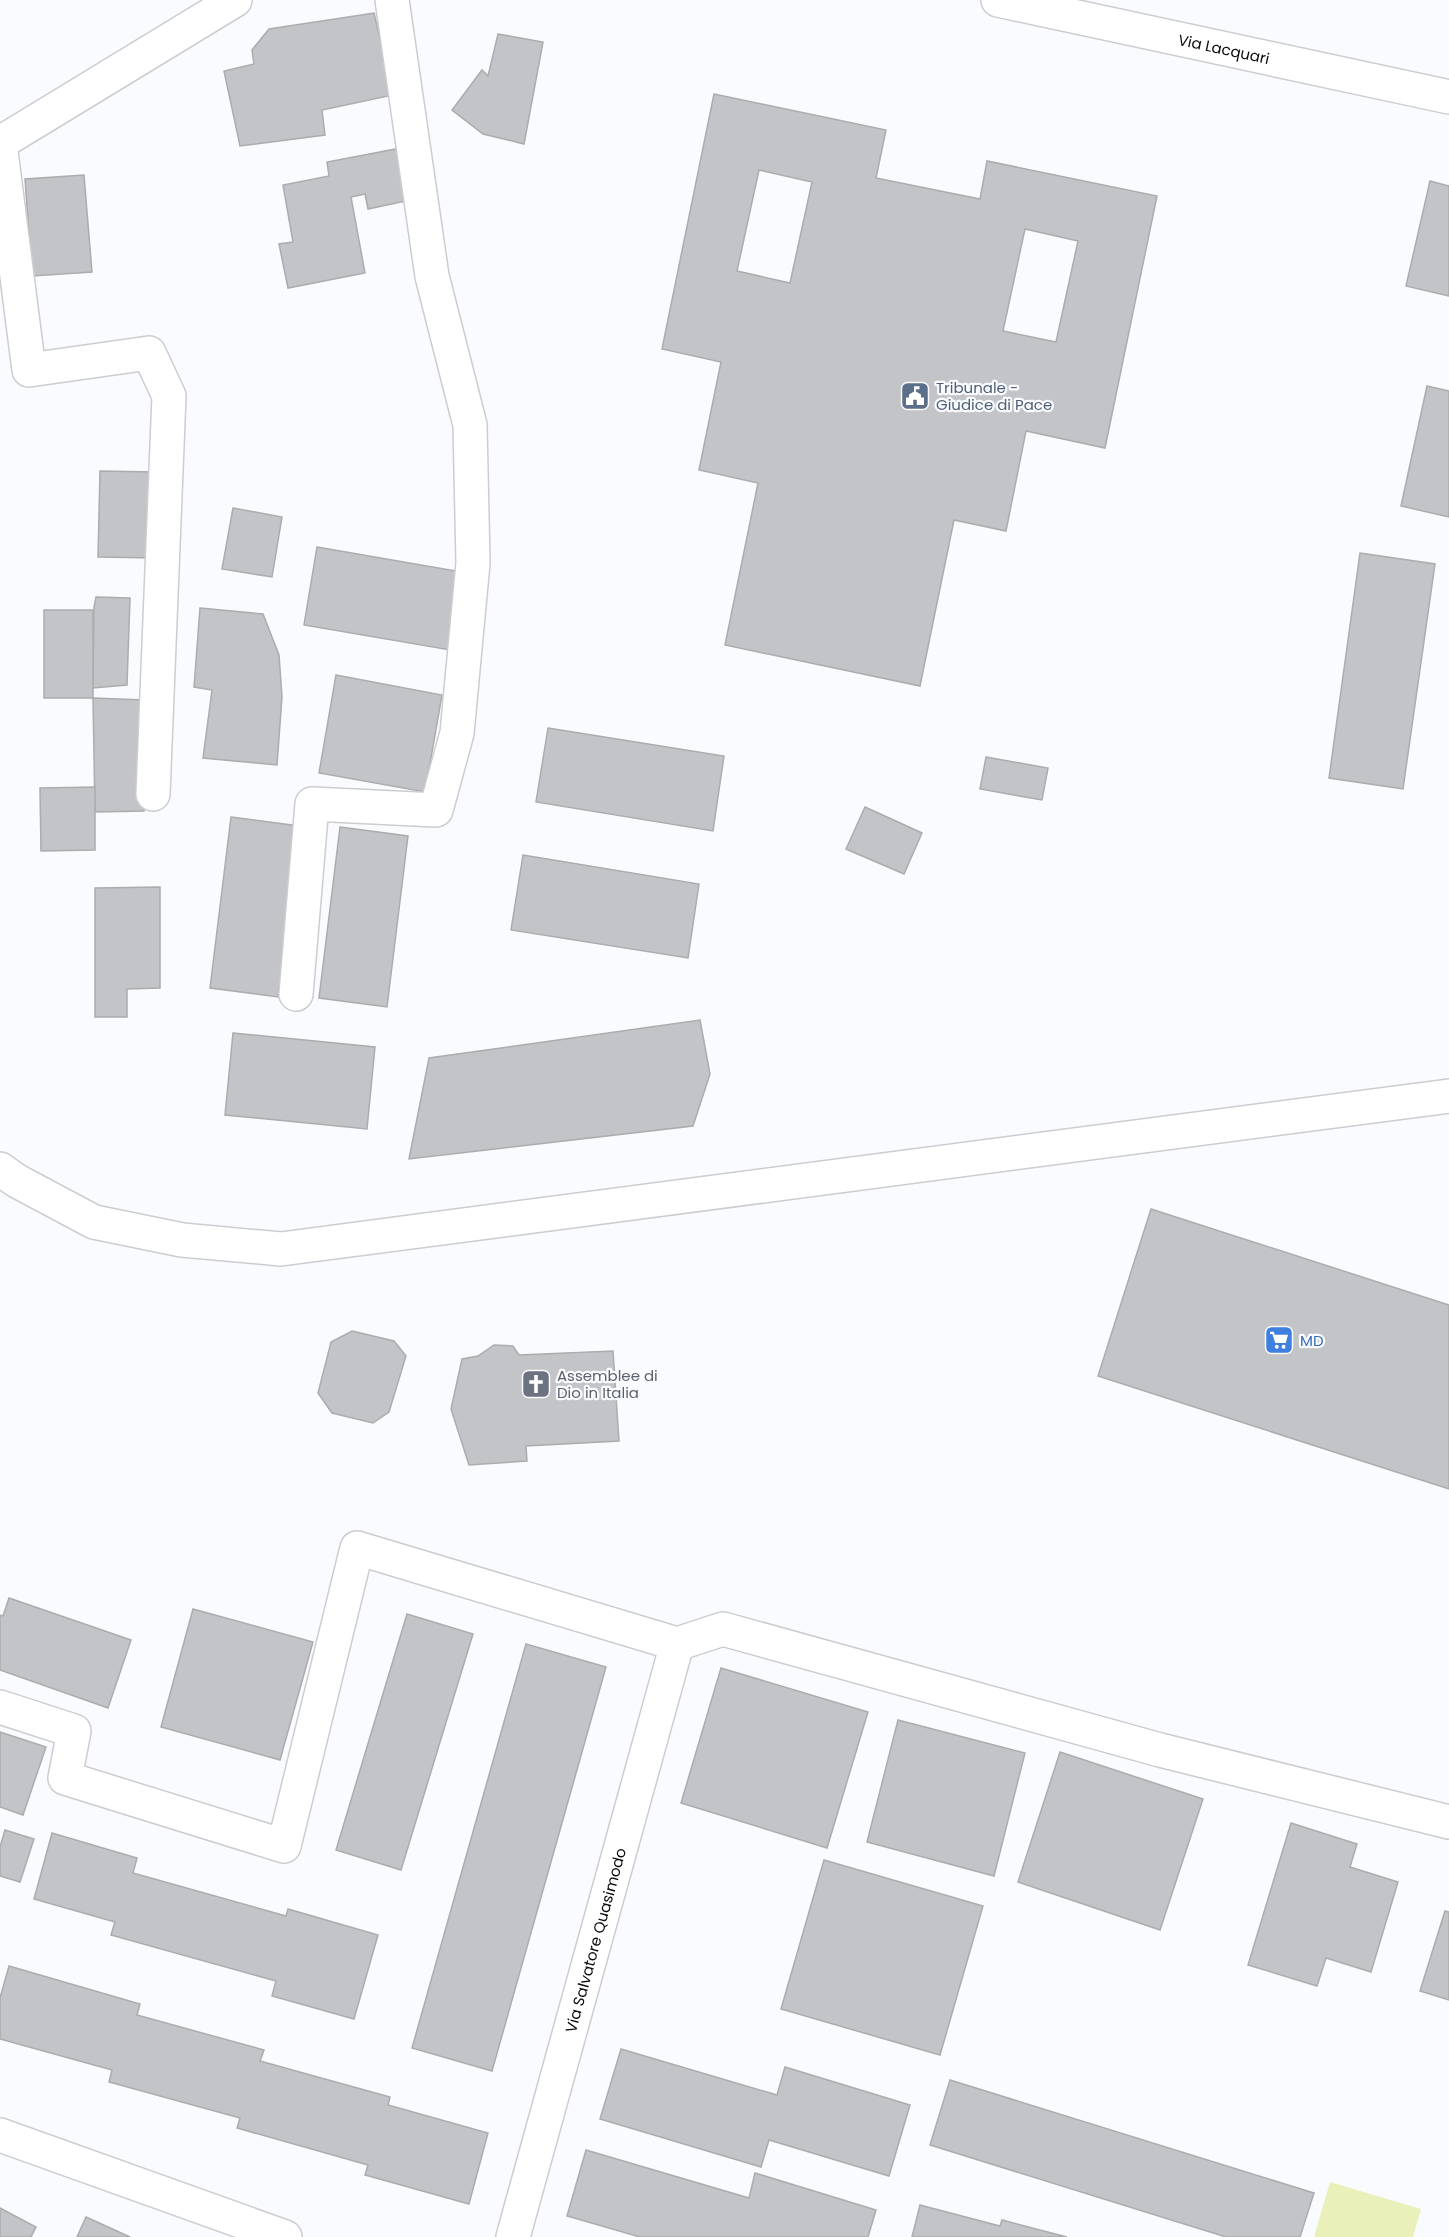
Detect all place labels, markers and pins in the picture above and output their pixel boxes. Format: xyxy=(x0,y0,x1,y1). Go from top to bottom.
place label: Tribunale - Giudice di Pace xyxy=(936,377,1052,415)
public building icon: Tribunale - Giudice di Pace xyxy=(899,380,931,412)
supermarket icon: MD xyxy=(1263,1324,1295,1356)
place label: MD xyxy=(1300,1330,1324,1351)
place label: Assemblee di Dio in Italia xyxy=(557,1365,658,1403)
church icon: Assemblee di Dio in Italia xyxy=(520,1368,552,1400)

